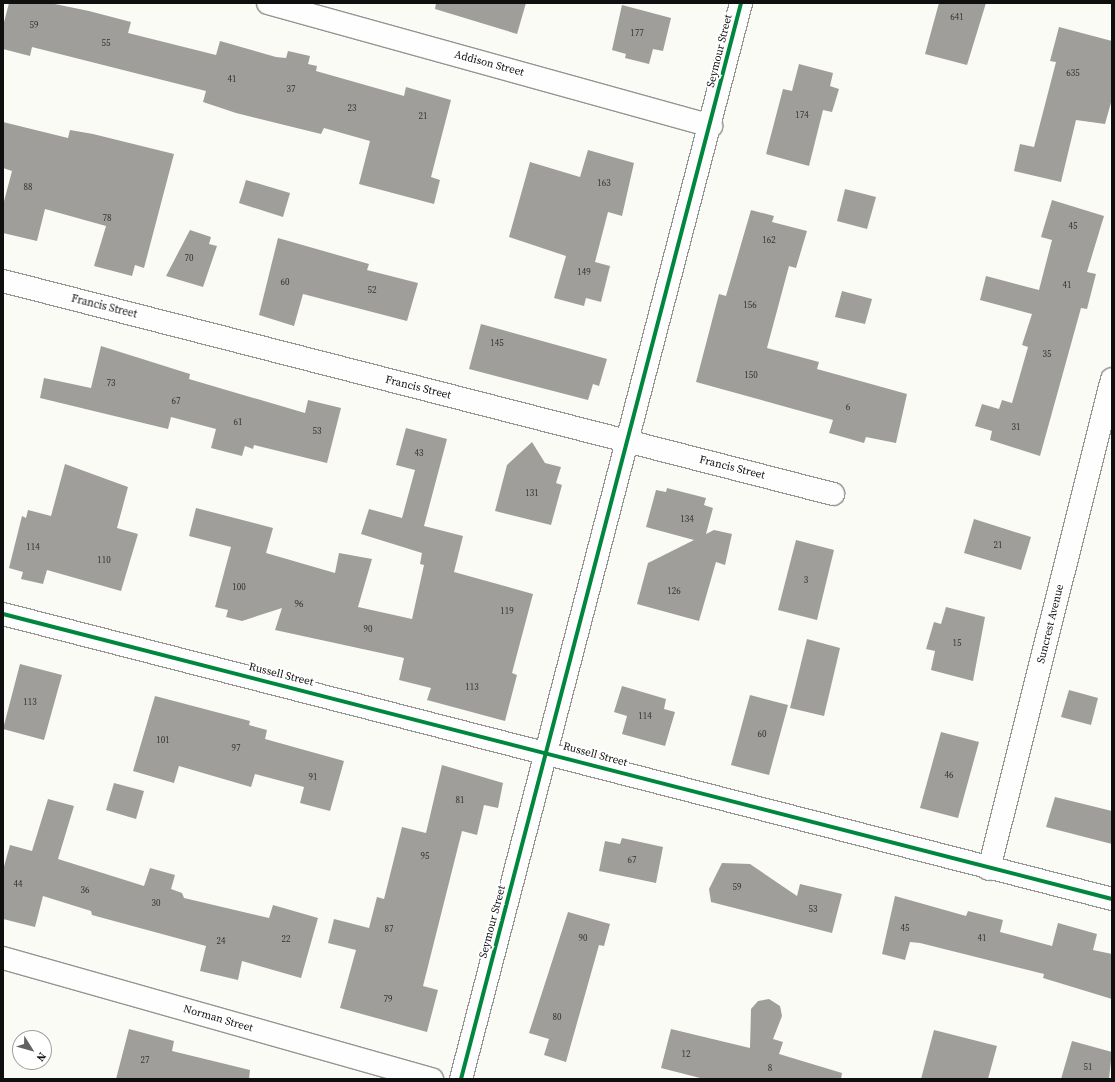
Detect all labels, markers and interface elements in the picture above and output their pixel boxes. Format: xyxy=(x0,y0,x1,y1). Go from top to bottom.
house number: 641 xyxy=(950,12,964,22)
street label: Seymour Street xyxy=(705,13,735,89)
house number: 59 xyxy=(30,20,38,30)
house number: 177 xyxy=(630,28,644,38)
house number: 55 xyxy=(102,38,110,48)
street label: Addison Street xyxy=(453,48,525,80)
house number: 635 xyxy=(1066,68,1080,78)
house number: 41 xyxy=(228,74,236,84)
house number: 37 xyxy=(287,84,295,94)
house number: 23 xyxy=(348,103,356,113)
house number: 174 xyxy=(795,110,809,120)
house number: 21 xyxy=(419,111,427,121)
house number: 163 xyxy=(597,178,611,188)
house number: 88 xyxy=(24,182,32,192)
house number: 78 xyxy=(103,213,111,223)
house number: 45 xyxy=(1069,221,1077,231)
house number: 162 xyxy=(762,235,776,245)
house number: 70 xyxy=(185,253,193,263)
house number: 149 xyxy=(577,267,591,277)
house number: 60 xyxy=(281,277,289,287)
house number: 41 xyxy=(1063,280,1071,290)
house number: 52 xyxy=(368,285,376,295)
street label: Francis Street xyxy=(70,292,138,322)
house number: 156 xyxy=(743,300,757,310)
house number: 145 xyxy=(490,338,504,348)
house number: 35 xyxy=(1043,349,1051,359)
house number: 150 xyxy=(744,370,758,380)
street label: Francis Street xyxy=(384,373,452,403)
house number: 73 xyxy=(107,378,115,388)
house number: 67 xyxy=(172,396,180,406)
house number: 6 xyxy=(846,402,850,412)
house number: 61 xyxy=(234,417,242,427)
house number: 31 xyxy=(1012,422,1020,432)
house number: 53 xyxy=(313,426,321,436)
house number: 43 xyxy=(415,448,423,458)
street label: Francis Street xyxy=(698,453,766,483)
house number: 131 xyxy=(525,488,539,498)
house number: 134 xyxy=(680,514,694,524)
house number: 21 xyxy=(994,540,1002,550)
house number: 114 xyxy=(26,542,40,552)
house number: 110 xyxy=(97,555,111,565)
house number: 3 xyxy=(804,575,808,585)
house number: 100 xyxy=(232,582,246,592)
street label: Suncrest Avenue xyxy=(1035,583,1067,665)
house number: 126 xyxy=(667,586,681,596)
house number: 96 xyxy=(295,599,303,609)
house number: 119 xyxy=(500,606,514,616)
house number: 90 xyxy=(364,624,372,634)
house number: 15 xyxy=(953,638,961,648)
street label: Russell Street xyxy=(247,661,315,689)
house number: 113 xyxy=(465,682,479,692)
house number: 113 xyxy=(23,697,37,707)
house number: 114 xyxy=(638,711,652,721)
house number: 60 xyxy=(758,729,766,739)
house number: 101 xyxy=(156,735,170,745)
street label: Russell Street xyxy=(561,740,629,770)
house number: 97 xyxy=(232,743,240,753)
house number: 46 xyxy=(945,770,953,780)
house number: 91 xyxy=(309,772,317,782)
house number: 81 xyxy=(456,795,464,805)
house number: 95 xyxy=(421,851,429,861)
house number: 67 xyxy=(628,855,636,865)
house number: 44 xyxy=(14,879,22,889)
house number: 59 xyxy=(733,882,741,892)
street label: Seymour Street xyxy=(477,884,509,960)
house number: 36 xyxy=(81,885,89,895)
house number: 30 xyxy=(152,898,160,908)
house number: 53 xyxy=(809,904,817,914)
house number: 45 xyxy=(901,923,909,933)
house number: 87 xyxy=(385,924,393,934)
house number: 90 xyxy=(579,933,587,943)
house number: 41 xyxy=(978,933,986,943)
house number: 22 xyxy=(282,934,290,944)
house number: 24 xyxy=(217,936,225,946)
house number: 79 xyxy=(384,994,392,1004)
street label: Norman Street xyxy=(182,1003,254,1035)
house number: 80 xyxy=(553,1012,561,1022)
north arrow xyxy=(12,1030,52,1070)
text: N xyxy=(33,1049,50,1065)
house number: 12 xyxy=(682,1049,690,1059)
house number: 27 xyxy=(141,1055,149,1065)
house number: 51 xyxy=(1084,1062,1092,1072)
house number: 8 xyxy=(768,1063,772,1073)

